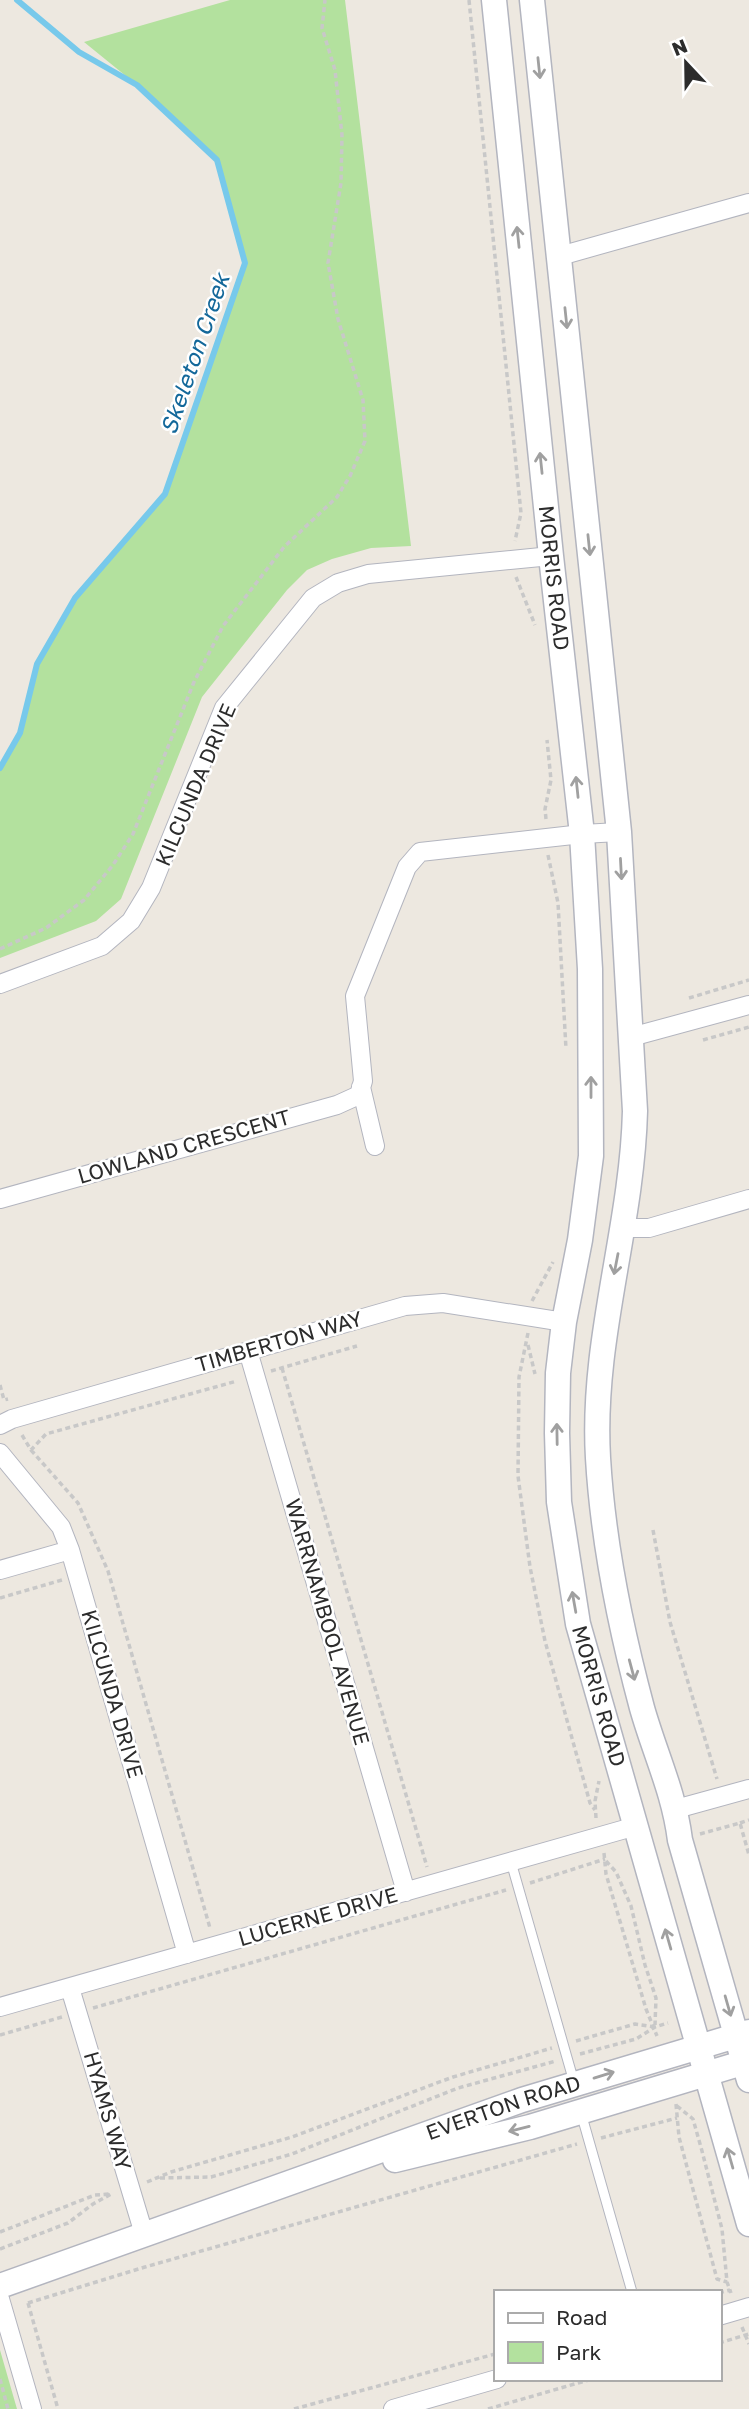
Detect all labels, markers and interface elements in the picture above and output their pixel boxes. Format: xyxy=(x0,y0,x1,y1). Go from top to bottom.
north arrow xyxy=(651,28,721,98)
text: N xyxy=(668,33,690,60)
one-way arrow xyxy=(533,56,546,79)
one-way arrow xyxy=(512,226,525,249)
water label: Skeleton Creek xyxy=(153,268,235,438)
one-way arrow xyxy=(560,307,573,329)
one-way arrow xyxy=(535,453,548,475)
street label: MORRIS ROAD xyxy=(534,504,575,652)
one-way arrow xyxy=(583,533,596,556)
street label: KILCUNDA DRIVE xyxy=(149,700,241,870)
one-way arrow xyxy=(570,776,583,799)
one-way arrow xyxy=(615,857,628,879)
one-way arrow xyxy=(584,1076,598,1099)
street label: LOWLAND CRESCENT xyxy=(74,1103,293,1189)
one-way arrow xyxy=(608,1252,622,1275)
street label: TIMBERTON WAY xyxy=(192,1305,366,1377)
one-way arrow xyxy=(550,1423,564,1446)
street label: WARRNAMBOOL AVENUE xyxy=(280,1496,376,1748)
one-way arrow xyxy=(567,1591,580,1614)
street label: KILCUNDA DRIVE xyxy=(77,1607,149,1781)
street label: MORRIS ROAD xyxy=(567,1622,632,1769)
one-way arrow xyxy=(626,1658,639,1681)
street label: LUCERNE DRIVE xyxy=(235,1881,400,1951)
one-way arrow xyxy=(661,1929,674,1951)
one-way arrow xyxy=(722,1994,735,2017)
street label: HYAMS WAY xyxy=(79,2048,137,2174)
one-way arrow xyxy=(593,2068,615,2081)
street label: EVERTON ROAD xyxy=(422,2069,584,2145)
one-way arrow xyxy=(508,2123,531,2136)
one-way arrow xyxy=(723,2147,736,2169)
legend xyxy=(494,2290,721,2381)
text: Road xyxy=(556,2304,607,2330)
text: Park xyxy=(556,2339,602,2365)

